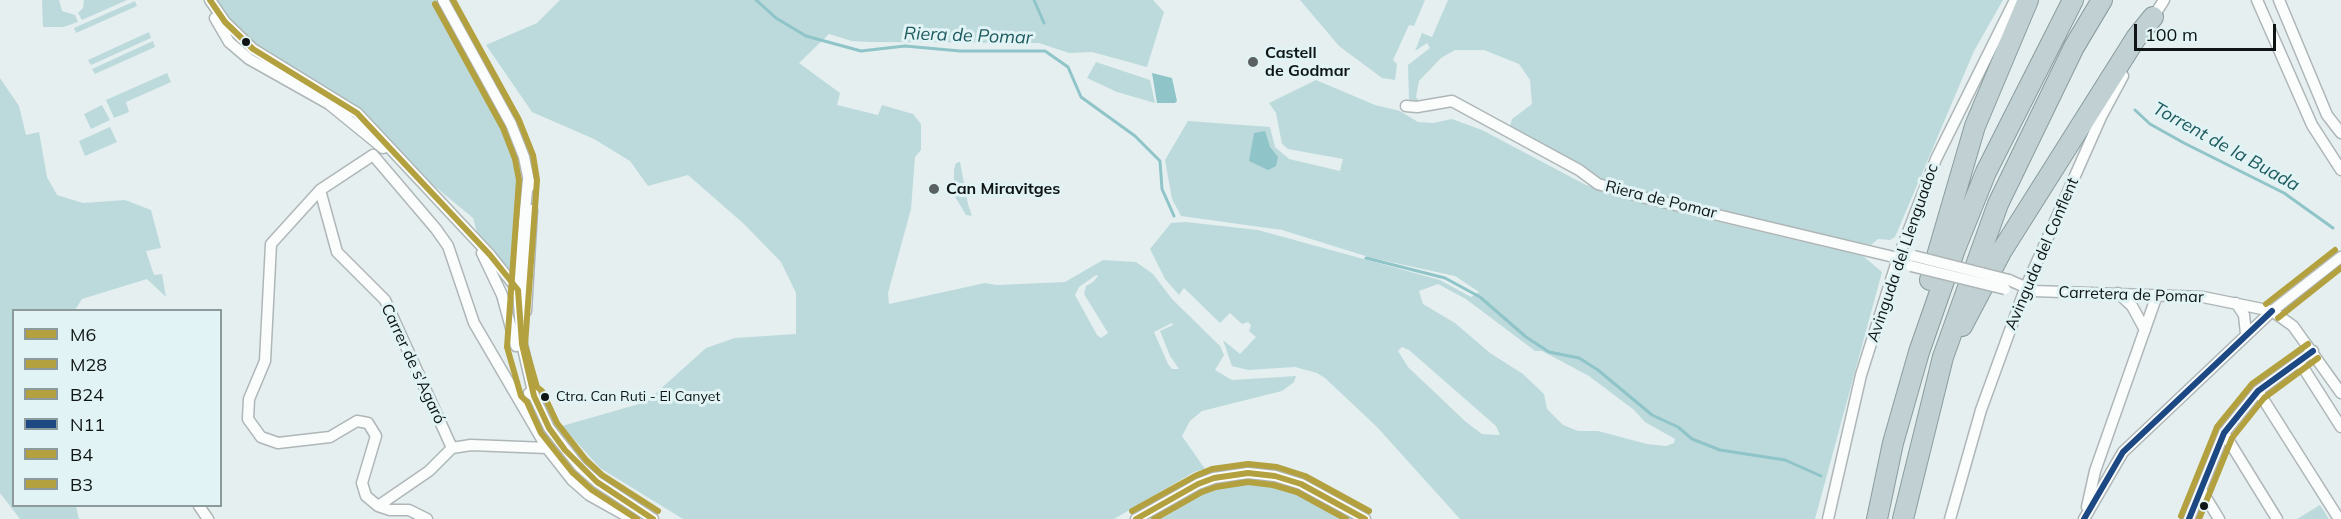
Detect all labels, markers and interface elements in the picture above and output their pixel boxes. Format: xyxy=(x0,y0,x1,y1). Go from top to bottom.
scale bar xyxy=(2137,12,2280,50)
water label: Riera de Pomar xyxy=(903,23,1033,49)
text: 100 m xyxy=(2145,23,2198,46)
unlabelled marker xyxy=(240,36,252,48)
place label: Castell de Godmar xyxy=(1265,43,1350,81)
marker: Castell de Godmar xyxy=(1246,55,1260,69)
water label: Torrent de la Buada xyxy=(2149,98,2303,196)
street label: Avinguda del Llenguadoc xyxy=(1863,161,1943,345)
street label: Avinguda del Conflent xyxy=(2001,175,2083,333)
street label: Riera de Pomar xyxy=(1603,177,1719,223)
place label: Can Miravitges xyxy=(946,179,1060,199)
marker: Can Miravitges xyxy=(927,182,941,196)
street label: Carretera de Pomar xyxy=(2058,283,2204,307)
street label: Carrer de s'Agaró xyxy=(377,301,449,427)
legend xyxy=(12,309,222,507)
text: M6 xyxy=(70,323,96,346)
text: M28 xyxy=(70,353,107,376)
text: B24 xyxy=(70,383,104,406)
place label: Ctra. Can Ruti - El Canyet xyxy=(556,389,720,405)
marker: Ctra. Can Ruti - El Canyet xyxy=(539,391,551,403)
text: N11 xyxy=(70,413,105,436)
text: B4 xyxy=(70,443,93,466)
text: B3 xyxy=(70,473,93,496)
unlabelled marker xyxy=(2198,500,2210,512)

